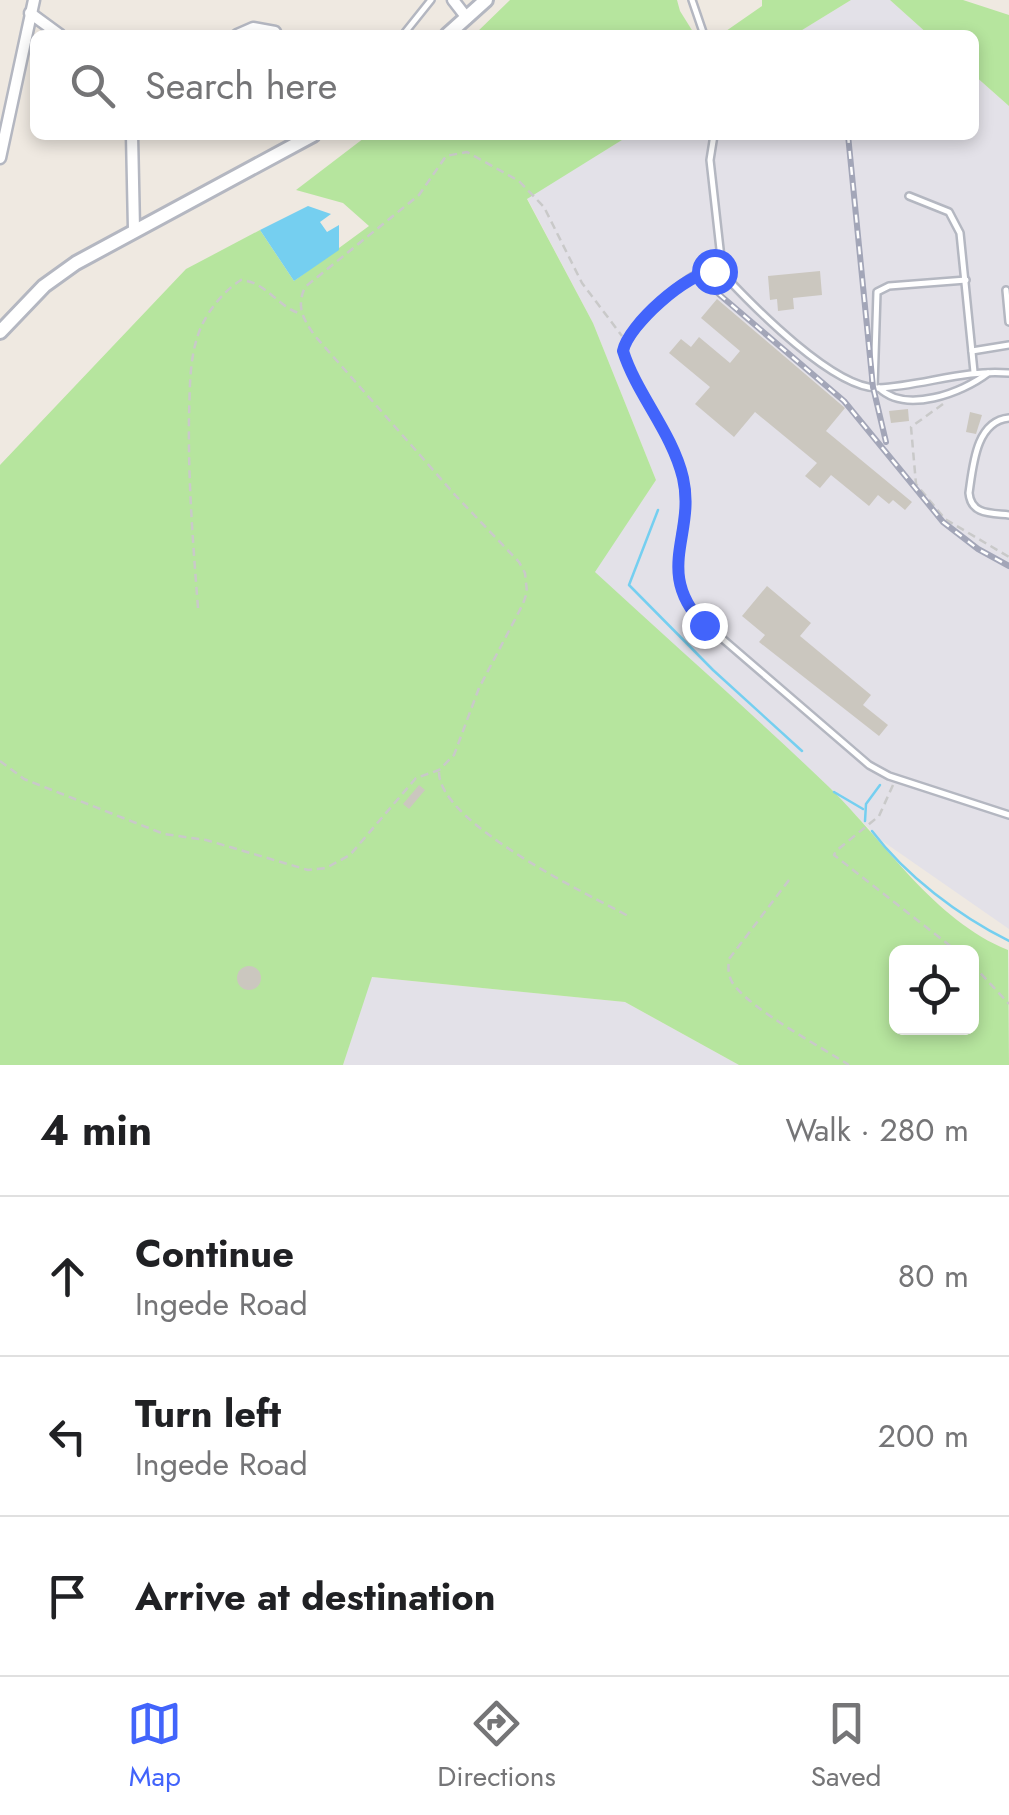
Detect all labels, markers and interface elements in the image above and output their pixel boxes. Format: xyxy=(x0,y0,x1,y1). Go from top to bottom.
search box xyxy=(30,30,979,140)
icon: search xyxy=(65,58,120,113)
text: Search here xyxy=(145,58,337,113)
route start xyxy=(692,249,738,295)
route end xyxy=(682,603,728,649)
map controls xyxy=(889,945,979,1035)
button: locate xyxy=(889,945,979,1035)
text: 4 min xyxy=(40,1100,152,1161)
text: Walk · 280 m xyxy=(785,1107,969,1153)
text: Continue xyxy=(135,1226,294,1281)
icon: ahead xyxy=(40,1249,95,1304)
text: 80 m xyxy=(898,1253,969,1299)
text: Ingede Road xyxy=(135,1281,308,1327)
text: Turn left xyxy=(135,1386,281,1441)
icon: left xyxy=(40,1409,95,1464)
text: 200 m xyxy=(878,1413,969,1459)
text: Ingede Road xyxy=(135,1441,308,1487)
icon: arrive xyxy=(40,1569,95,1624)
text: Arrive at destination xyxy=(135,1569,496,1624)
tab: Map xyxy=(127,1696,182,1797)
tab: Directions xyxy=(437,1696,556,1797)
tab: Saved xyxy=(811,1696,882,1797)

